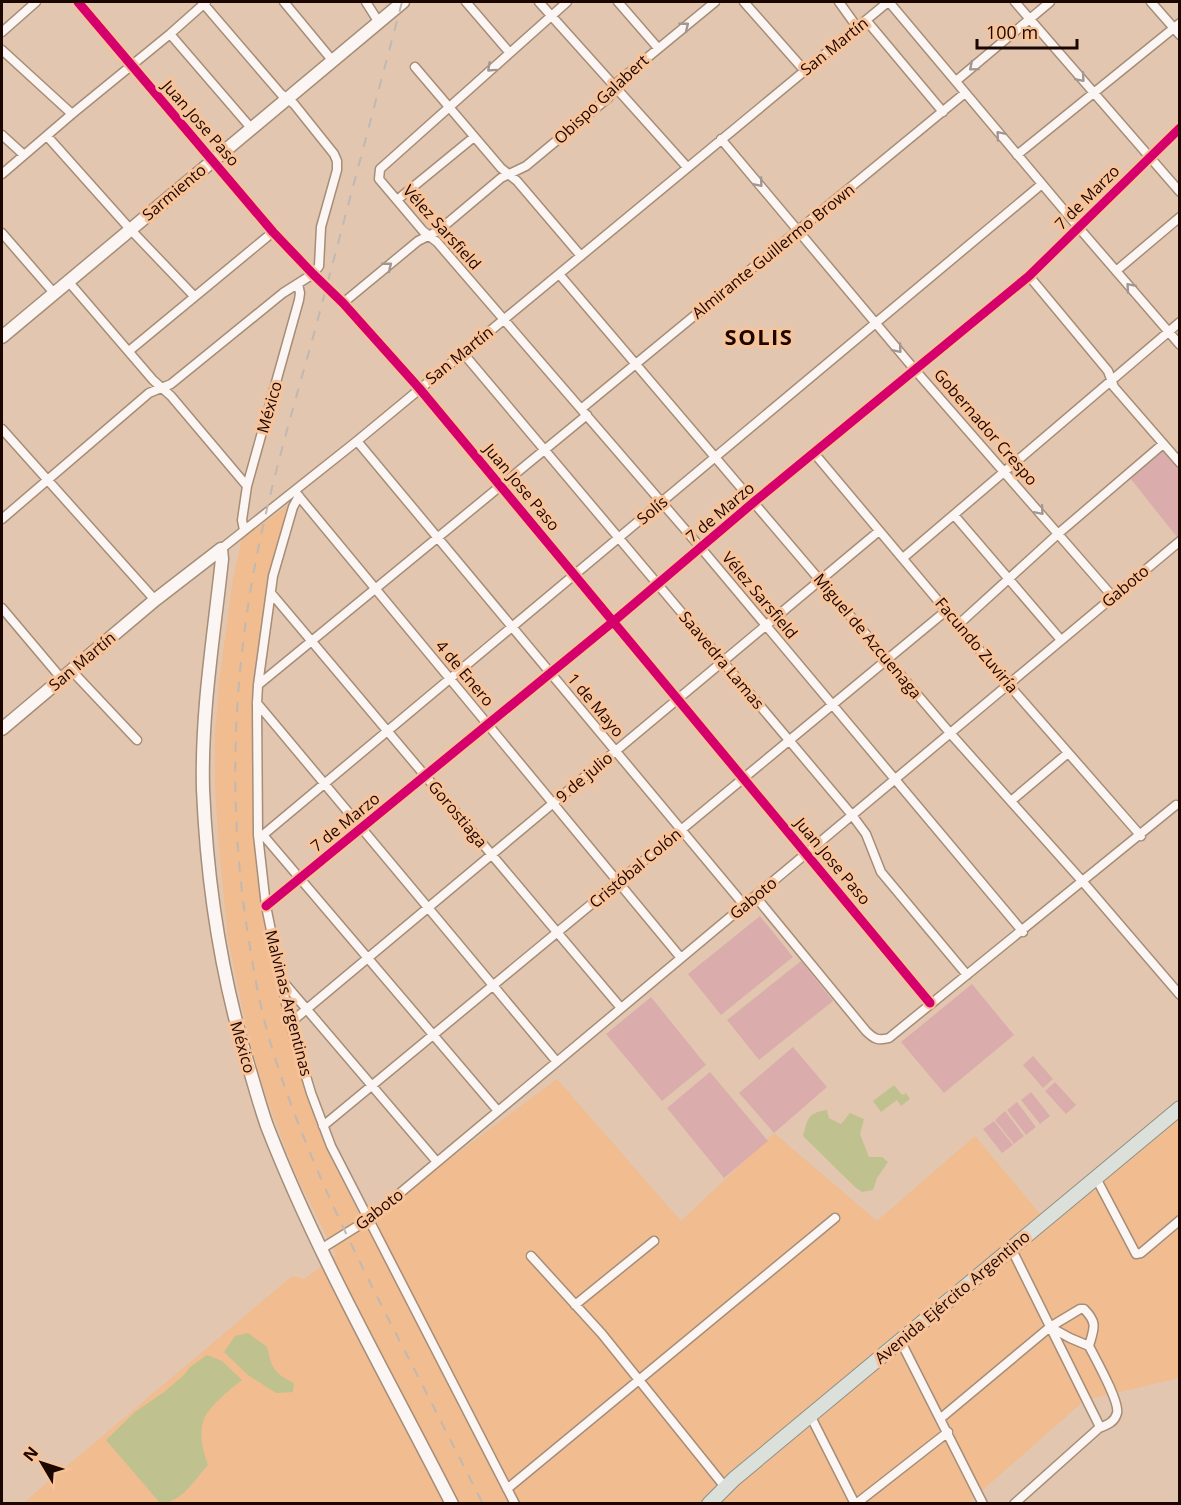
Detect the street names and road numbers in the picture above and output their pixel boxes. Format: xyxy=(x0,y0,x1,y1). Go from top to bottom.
street label: San Martín xyxy=(796,12,872,80)
street label: Obispo Galabert xyxy=(549,49,653,149)
street label: Juan Jose Paso xyxy=(156,74,245,171)
street label: Sarmiento xyxy=(137,159,211,225)
street label: 7 de Marzo xyxy=(1050,160,1124,234)
street label: Almirante Guillermo Brown xyxy=(687,178,859,324)
street label: Vélez Sarsfield xyxy=(398,180,486,274)
street label: San Martín xyxy=(421,321,497,389)
street label: Gobernador Crespo xyxy=(929,364,1043,490)
street label: México xyxy=(251,378,287,436)
street label: Juan Jose Paso xyxy=(478,437,565,535)
street label: 7 de Marzo xyxy=(681,477,759,547)
street label: Solís xyxy=(632,491,672,529)
street label: Vélez Sarsfield xyxy=(717,547,803,643)
street label: Gaboto xyxy=(1097,560,1153,612)
street label: Miguel de Azcuenaga xyxy=(809,569,927,703)
street label: Facundo Zuviría xyxy=(930,593,1024,697)
street label: Saavedra Lamas xyxy=(675,606,769,714)
street label: San Martín xyxy=(44,627,120,695)
street label: 4 de Enero xyxy=(431,635,499,711)
street label: 1 de Mayo xyxy=(563,668,629,742)
street label: 9 de julio xyxy=(551,747,617,807)
street label: Gorostiaga xyxy=(423,776,493,852)
street label: 7 de Marzo xyxy=(306,787,384,857)
street label: Juan Jose Paso xyxy=(789,811,876,909)
street label: Cristóbal Colón xyxy=(584,823,686,913)
street label: Gaboto xyxy=(725,872,781,924)
street label: Malvinas Argentinas xyxy=(260,928,318,1078)
street label: México xyxy=(225,1018,261,1076)
street label: Gaboto xyxy=(350,1183,408,1235)
street label: Avenida Ejército Argentino xyxy=(870,1225,1034,1369)

